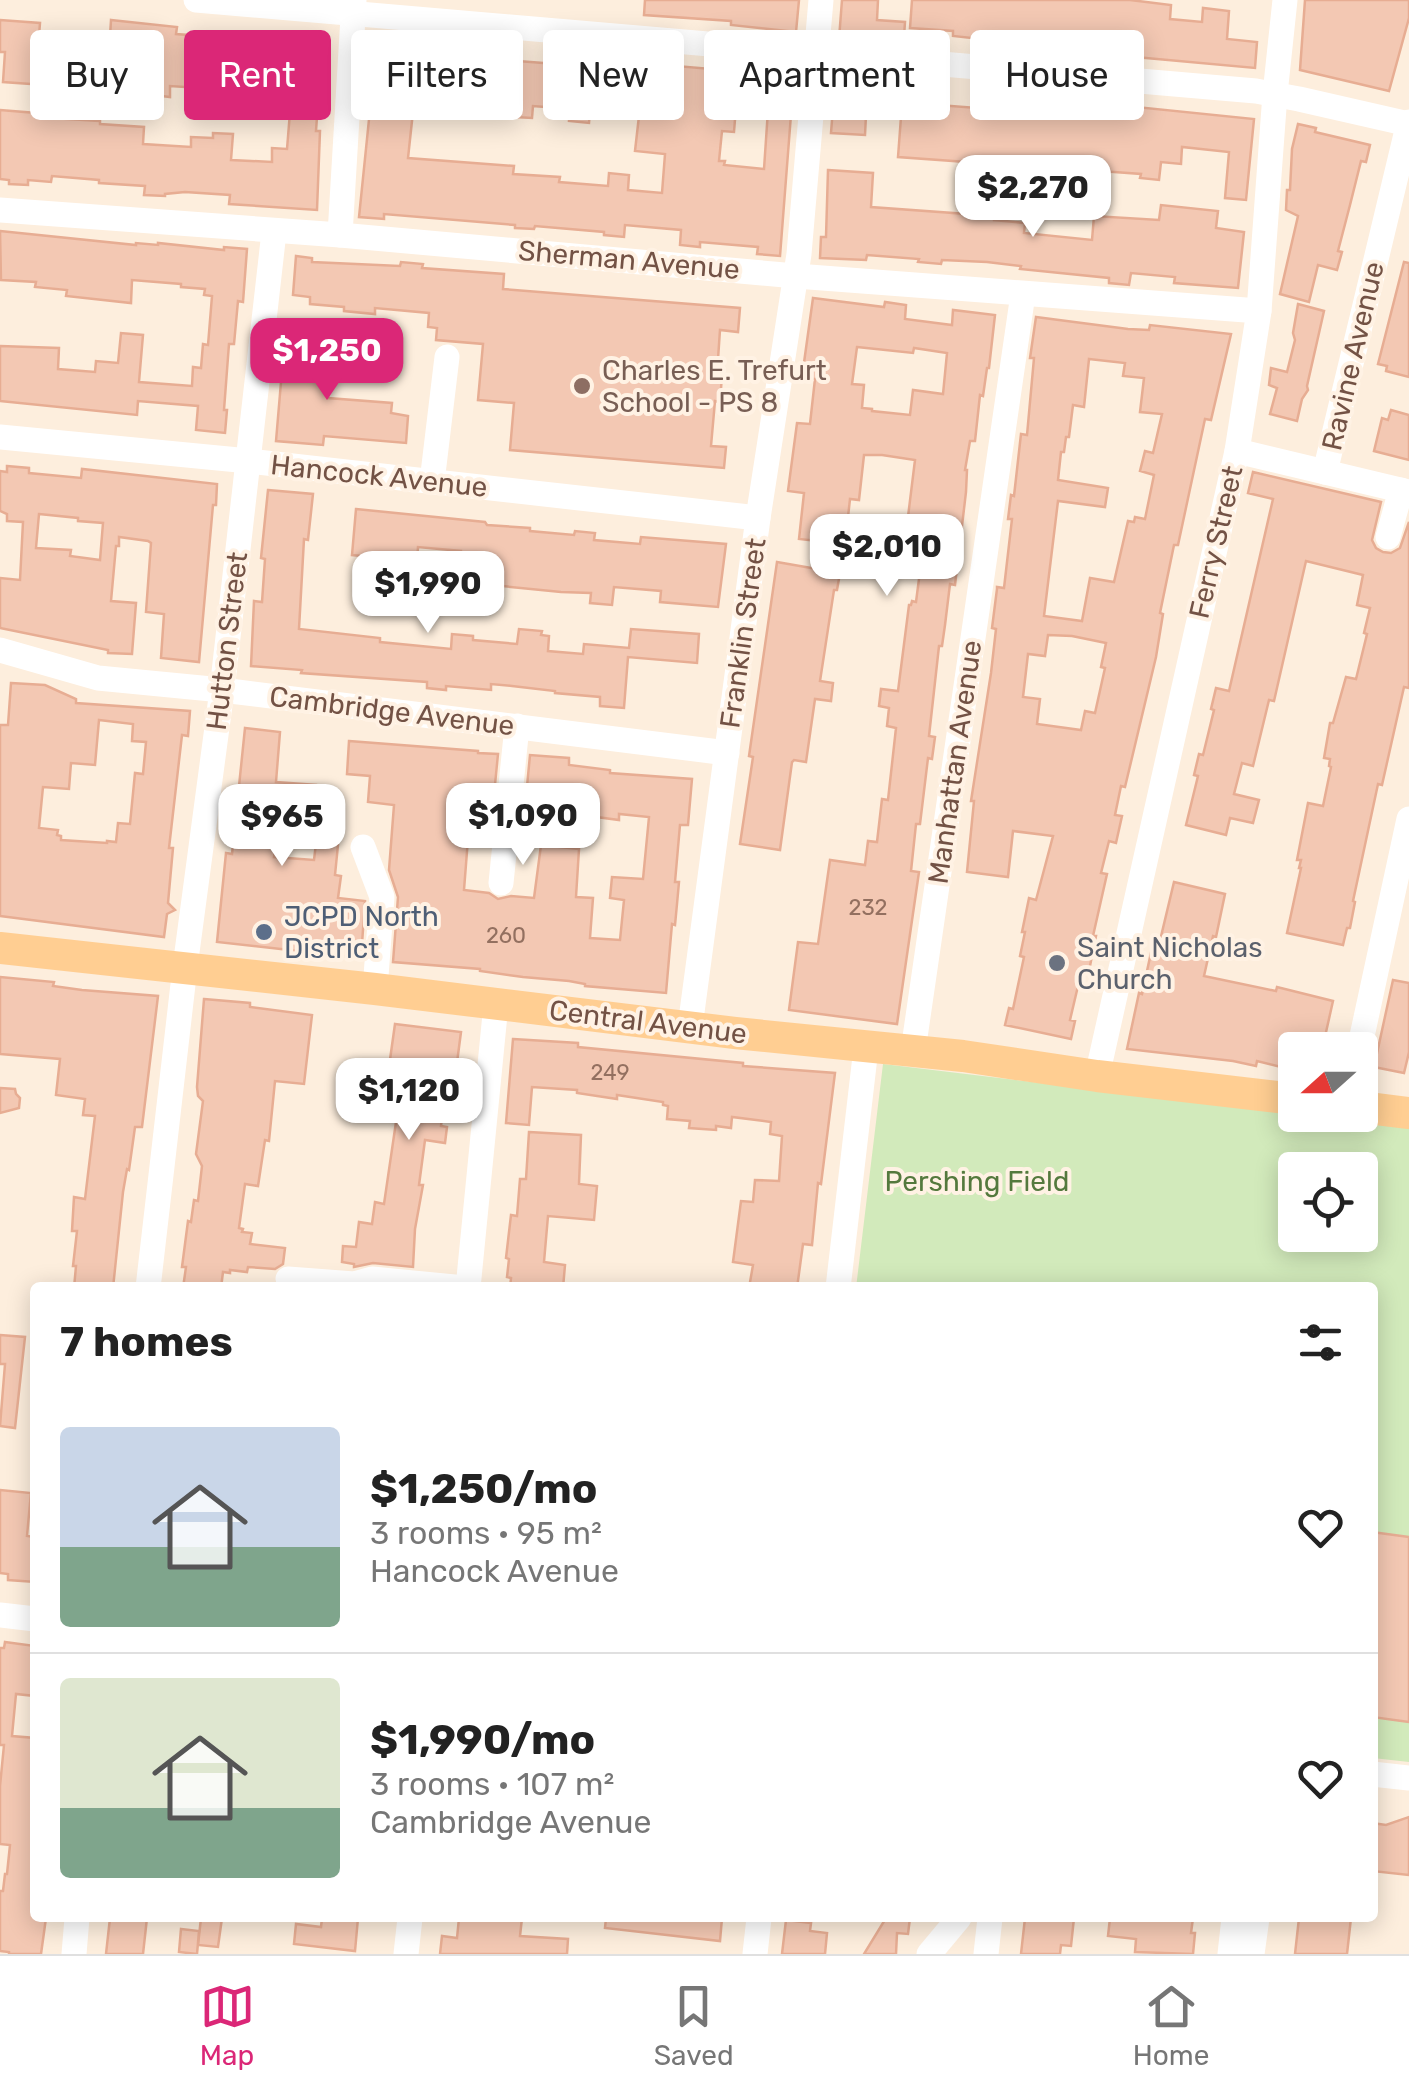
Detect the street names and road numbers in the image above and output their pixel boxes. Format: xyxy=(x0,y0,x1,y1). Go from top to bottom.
street label: Sherman Avenue xyxy=(517,234,741,286)
street label: Ravine Avenue xyxy=(1315,258,1391,454)
street label: Hancock Avenue xyxy=(269,448,489,504)
street label: Ferry Street xyxy=(1182,462,1250,621)
street label: Franklin Street xyxy=(713,536,773,730)
street label: Hutton Street xyxy=(200,550,254,732)
street label: Manhattan Avenue xyxy=(922,638,988,886)
street label: Cambridge Avenue xyxy=(268,680,516,742)
street label: Central Avenue xyxy=(547,994,749,1050)

